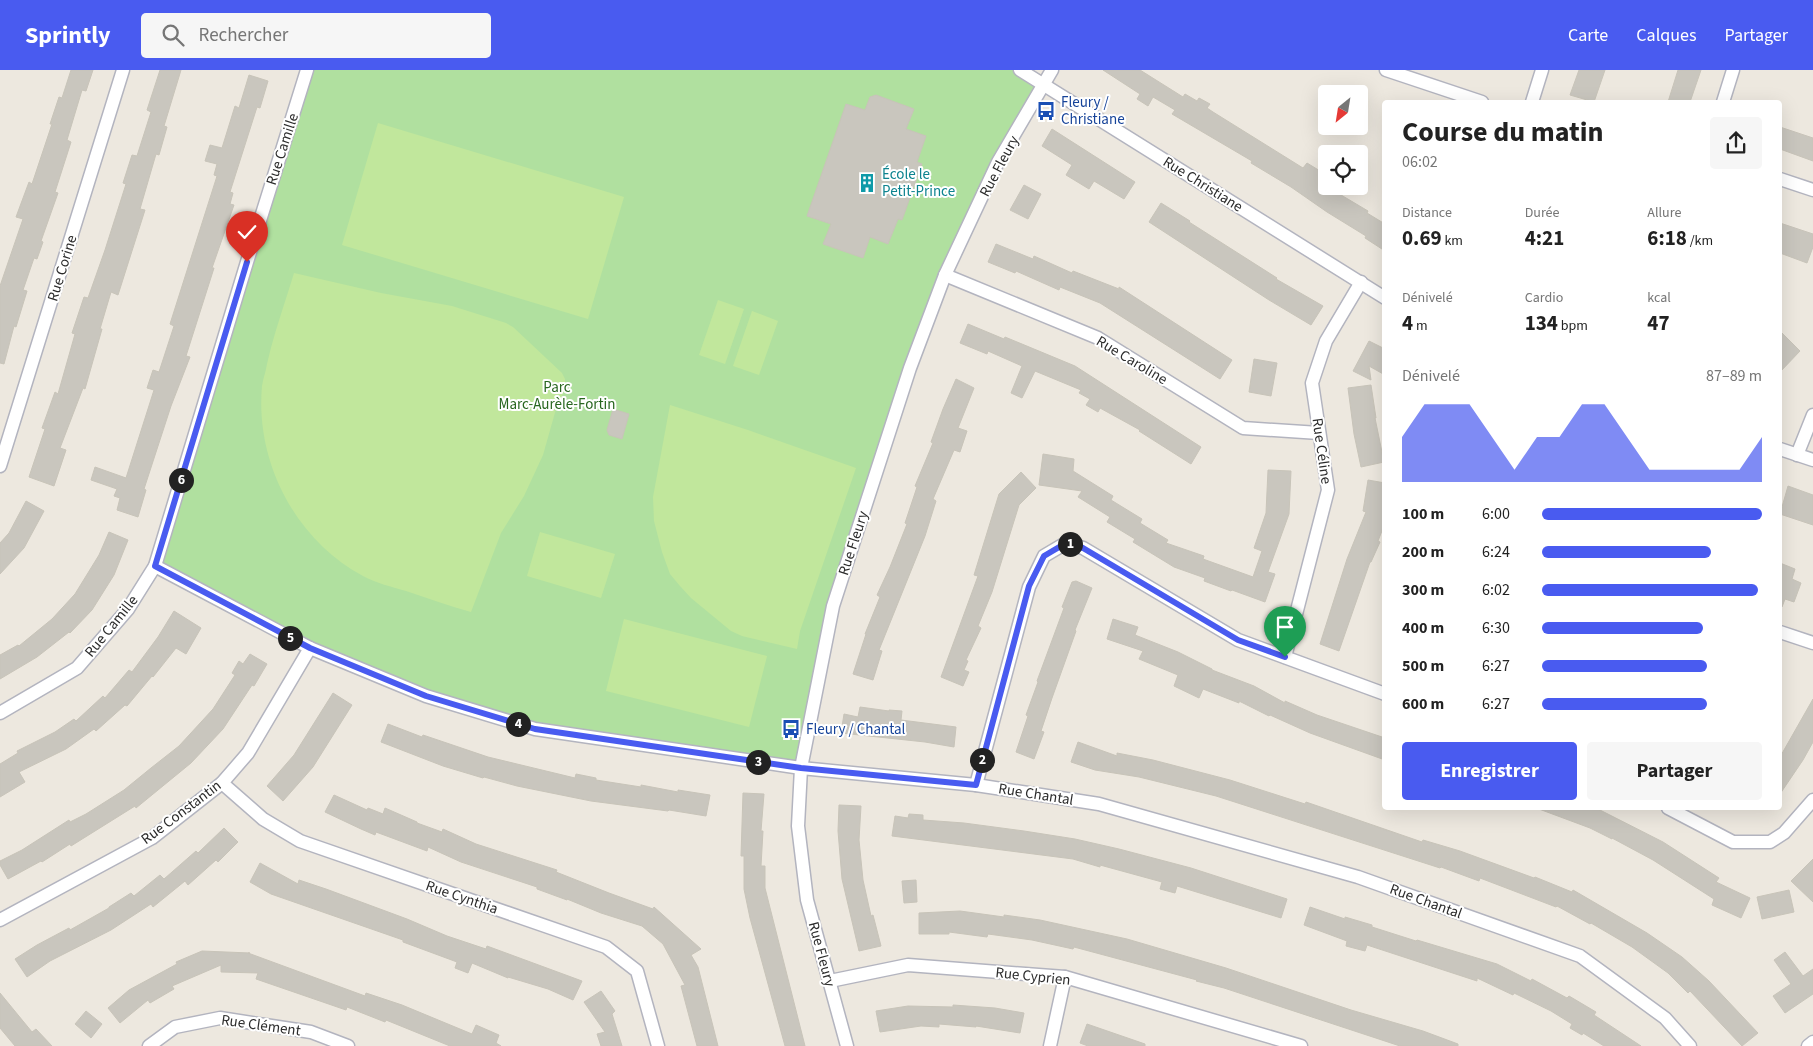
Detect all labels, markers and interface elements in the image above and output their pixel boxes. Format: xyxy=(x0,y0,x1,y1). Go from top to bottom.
search box xyxy=(141,13,491,58)
text: Sprintly xyxy=(25,18,111,53)
icon: search xyxy=(159,21,187,49)
text: Rechercher xyxy=(199,22,288,49)
text: Carte xyxy=(1568,23,1608,48)
text: Calques xyxy=(1636,23,1696,48)
text: Partager xyxy=(1724,23,1788,48)
north arrow xyxy=(1318,85,1368,135)
map controls xyxy=(1318,85,1368,195)
place label: Fleury / Christiane xyxy=(1061,92,1125,130)
bus stop icon: Fleury / Christiane xyxy=(1035,100,1057,122)
street label: Rue Camille xyxy=(261,110,304,188)
text: Course du matin xyxy=(1402,112,1603,152)
button: share xyxy=(1710,117,1762,169)
street label: Rue Fleury xyxy=(975,132,1024,201)
button: locate xyxy=(1318,145,1368,195)
street label: Rue Christiane xyxy=(1159,151,1247,217)
text: 06:02 xyxy=(1402,151,1438,173)
place label: École le Petit-Prince xyxy=(882,164,955,202)
building icon: École le Petit-Prince xyxy=(856,172,878,194)
text: Distance xyxy=(1402,203,1452,223)
text: Durée xyxy=(1525,203,1560,223)
text: Allure xyxy=(1647,203,1681,223)
pin xyxy=(226,211,268,262)
icon: check xyxy=(233,218,261,246)
text: 0.69 xyxy=(1402,223,1442,253)
text: 4:21 xyxy=(1525,223,1564,253)
text: 6:18 xyxy=(1647,223,1687,253)
text: km xyxy=(1442,231,1463,251)
text: /km xyxy=(1687,231,1713,251)
street label: Rue Corine xyxy=(42,232,83,304)
text: Dénivelé xyxy=(1402,288,1453,308)
text: Cardio xyxy=(1525,288,1563,308)
text: kcal xyxy=(1647,288,1671,308)
text: 4 xyxy=(1402,308,1413,338)
text: 134 xyxy=(1525,308,1558,338)
text: 47 xyxy=(1647,308,1670,338)
text: m xyxy=(1413,316,1428,336)
text: bpm xyxy=(1558,316,1588,336)
street label: Rue Caroline xyxy=(1092,331,1171,390)
text: Dénivelé xyxy=(1402,365,1460,387)
text: 87–89 m xyxy=(1706,365,1762,387)
park label: Parc Marc-Aurèle-Fortin xyxy=(498,377,616,415)
street label: Rue Céline xyxy=(1306,417,1337,485)
pin: 6 xyxy=(168,468,194,492)
text: 6 xyxy=(178,470,185,490)
text: 100 m xyxy=(1402,503,1444,525)
text: 6:00 xyxy=(1482,503,1510,525)
street label: Rue Fleury xyxy=(833,508,874,578)
pin: 1 xyxy=(1058,532,1082,556)
text: 1 xyxy=(1067,534,1074,554)
text: 200 m xyxy=(1402,541,1444,563)
text: 6:24 xyxy=(1482,541,1510,563)
text: 300 m xyxy=(1402,579,1444,601)
text: 6:02 xyxy=(1482,579,1510,601)
street label: Rue Camille xyxy=(80,591,143,662)
pin xyxy=(1264,606,1306,657)
icon: arrive xyxy=(1271,613,1299,641)
text: 400 m xyxy=(1402,617,1444,639)
text: 6:30 xyxy=(1482,617,1510,639)
pin: 5 xyxy=(278,626,302,650)
text: 5 xyxy=(287,628,294,648)
text: 500 m xyxy=(1402,655,1444,677)
text: 6:27 xyxy=(1482,655,1510,677)
text: 600 m xyxy=(1402,693,1444,715)
text: 6:27 xyxy=(1482,693,1510,715)
pin: 4 xyxy=(506,712,530,736)
text: 4 xyxy=(515,714,522,734)
bus stop icon: Fleury / Chantal xyxy=(780,718,802,740)
place label: Fleury / Chantal xyxy=(806,719,905,740)
button: Enregistrer xyxy=(1402,742,1577,800)
button: Partager xyxy=(1587,742,1762,800)
pin: 2 xyxy=(970,748,994,772)
pin: 3 xyxy=(746,750,770,774)
text: 2 xyxy=(979,750,986,770)
text: 3 xyxy=(755,752,762,772)
street label: Rue Constantin xyxy=(137,775,226,850)
street label: Rue Chantal xyxy=(997,778,1075,811)
street label: Rue Cynthia xyxy=(423,875,501,920)
street label: Rue Chantal xyxy=(1387,879,1465,924)
street label: Rue Fleury xyxy=(803,919,840,989)
street label: Rue Cyprien xyxy=(994,962,1072,991)
street label: Rue Clément xyxy=(220,1010,302,1041)

